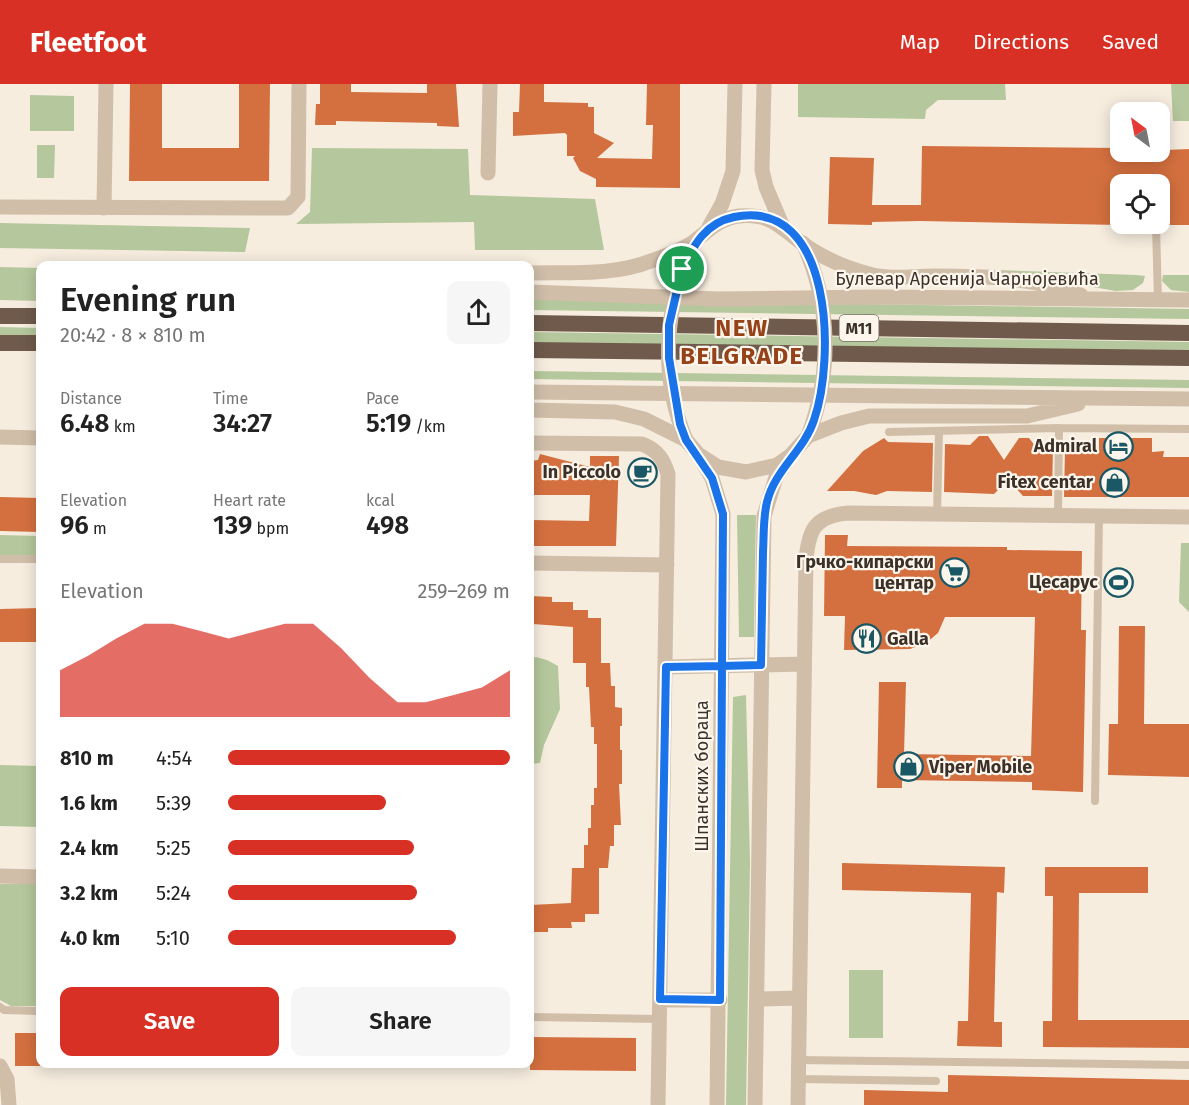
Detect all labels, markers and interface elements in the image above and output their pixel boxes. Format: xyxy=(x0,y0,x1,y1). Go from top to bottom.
text: Fleetfoot xyxy=(30,26,146,59)
text: Map xyxy=(900,29,940,55)
text: Directions xyxy=(973,29,1069,55)
text: Saved xyxy=(1102,29,1159,55)
north arrow xyxy=(1110,102,1170,162)
map controls xyxy=(1110,102,1170,234)
button: locate xyxy=(1110,174,1170,234)
pin xyxy=(656,243,707,294)
icon: arrive xyxy=(665,252,698,285)
street label: Булевар Арсенија Чарнојевића xyxy=(835,268,1099,290)
text: Evening run xyxy=(60,280,236,320)
button: share xyxy=(447,281,510,344)
district label: NEW BELGRADE xyxy=(680,314,804,370)
road number: M11 xyxy=(840,315,878,341)
text: 20:42 · 8 × 810 m xyxy=(60,323,206,347)
text: Distance xyxy=(60,389,122,408)
text: Time xyxy=(213,389,248,408)
text: Pace xyxy=(366,389,399,408)
text: 6.48 xyxy=(60,408,109,439)
text: 34:27 xyxy=(213,408,272,439)
text: 5:19 xyxy=(366,408,411,439)
text: km xyxy=(109,417,136,436)
text: /km xyxy=(411,417,446,436)
hotel icon: Admiral xyxy=(1102,430,1134,462)
place label: Admiral xyxy=(1033,435,1098,457)
cafe icon: In Piccolo xyxy=(626,456,658,488)
place label: In Piccolo xyxy=(542,461,621,483)
shop icon: Fitex centar xyxy=(1098,466,1130,498)
place label: Fitex centar xyxy=(997,471,1094,493)
text: Elevation xyxy=(60,491,127,510)
text: Heart rate xyxy=(213,491,286,510)
text: kcal xyxy=(366,491,395,510)
text: 96 xyxy=(60,510,89,541)
text: 139 xyxy=(213,510,252,541)
text: 498 xyxy=(366,510,409,541)
text: m xyxy=(89,519,107,538)
text: bpm xyxy=(252,519,289,538)
place label: Грчко-кипарски центар xyxy=(796,551,934,594)
supermarket icon: Грчко-кипарски центар xyxy=(939,556,971,588)
sports icon: Цесарус xyxy=(1103,566,1135,598)
place label: Цесарус xyxy=(1029,571,1098,593)
text: Elevation xyxy=(60,579,144,603)
text: 259–269 m xyxy=(418,579,510,603)
restaurant icon: Galla xyxy=(850,623,882,655)
place label: Galla xyxy=(887,628,929,650)
street label: Шпанских бораца xyxy=(691,700,713,852)
text: 810 m xyxy=(60,746,114,770)
text: 4:54 xyxy=(156,746,192,770)
shop icon: Viper Mobile xyxy=(892,751,924,783)
place label: Viper Mobile xyxy=(928,756,1032,778)
text: 1.6 km xyxy=(60,791,118,815)
text: 5:39 xyxy=(156,791,191,815)
text: 2.4 km xyxy=(60,836,119,860)
text: 5:25 xyxy=(156,836,191,860)
text: 3.2 km xyxy=(60,881,118,905)
text: 5:24 xyxy=(156,881,191,905)
text: 4.0 km xyxy=(60,926,120,950)
text: 5:10 xyxy=(156,926,190,950)
button: Save xyxy=(60,987,279,1056)
button: Share xyxy=(291,987,510,1056)

